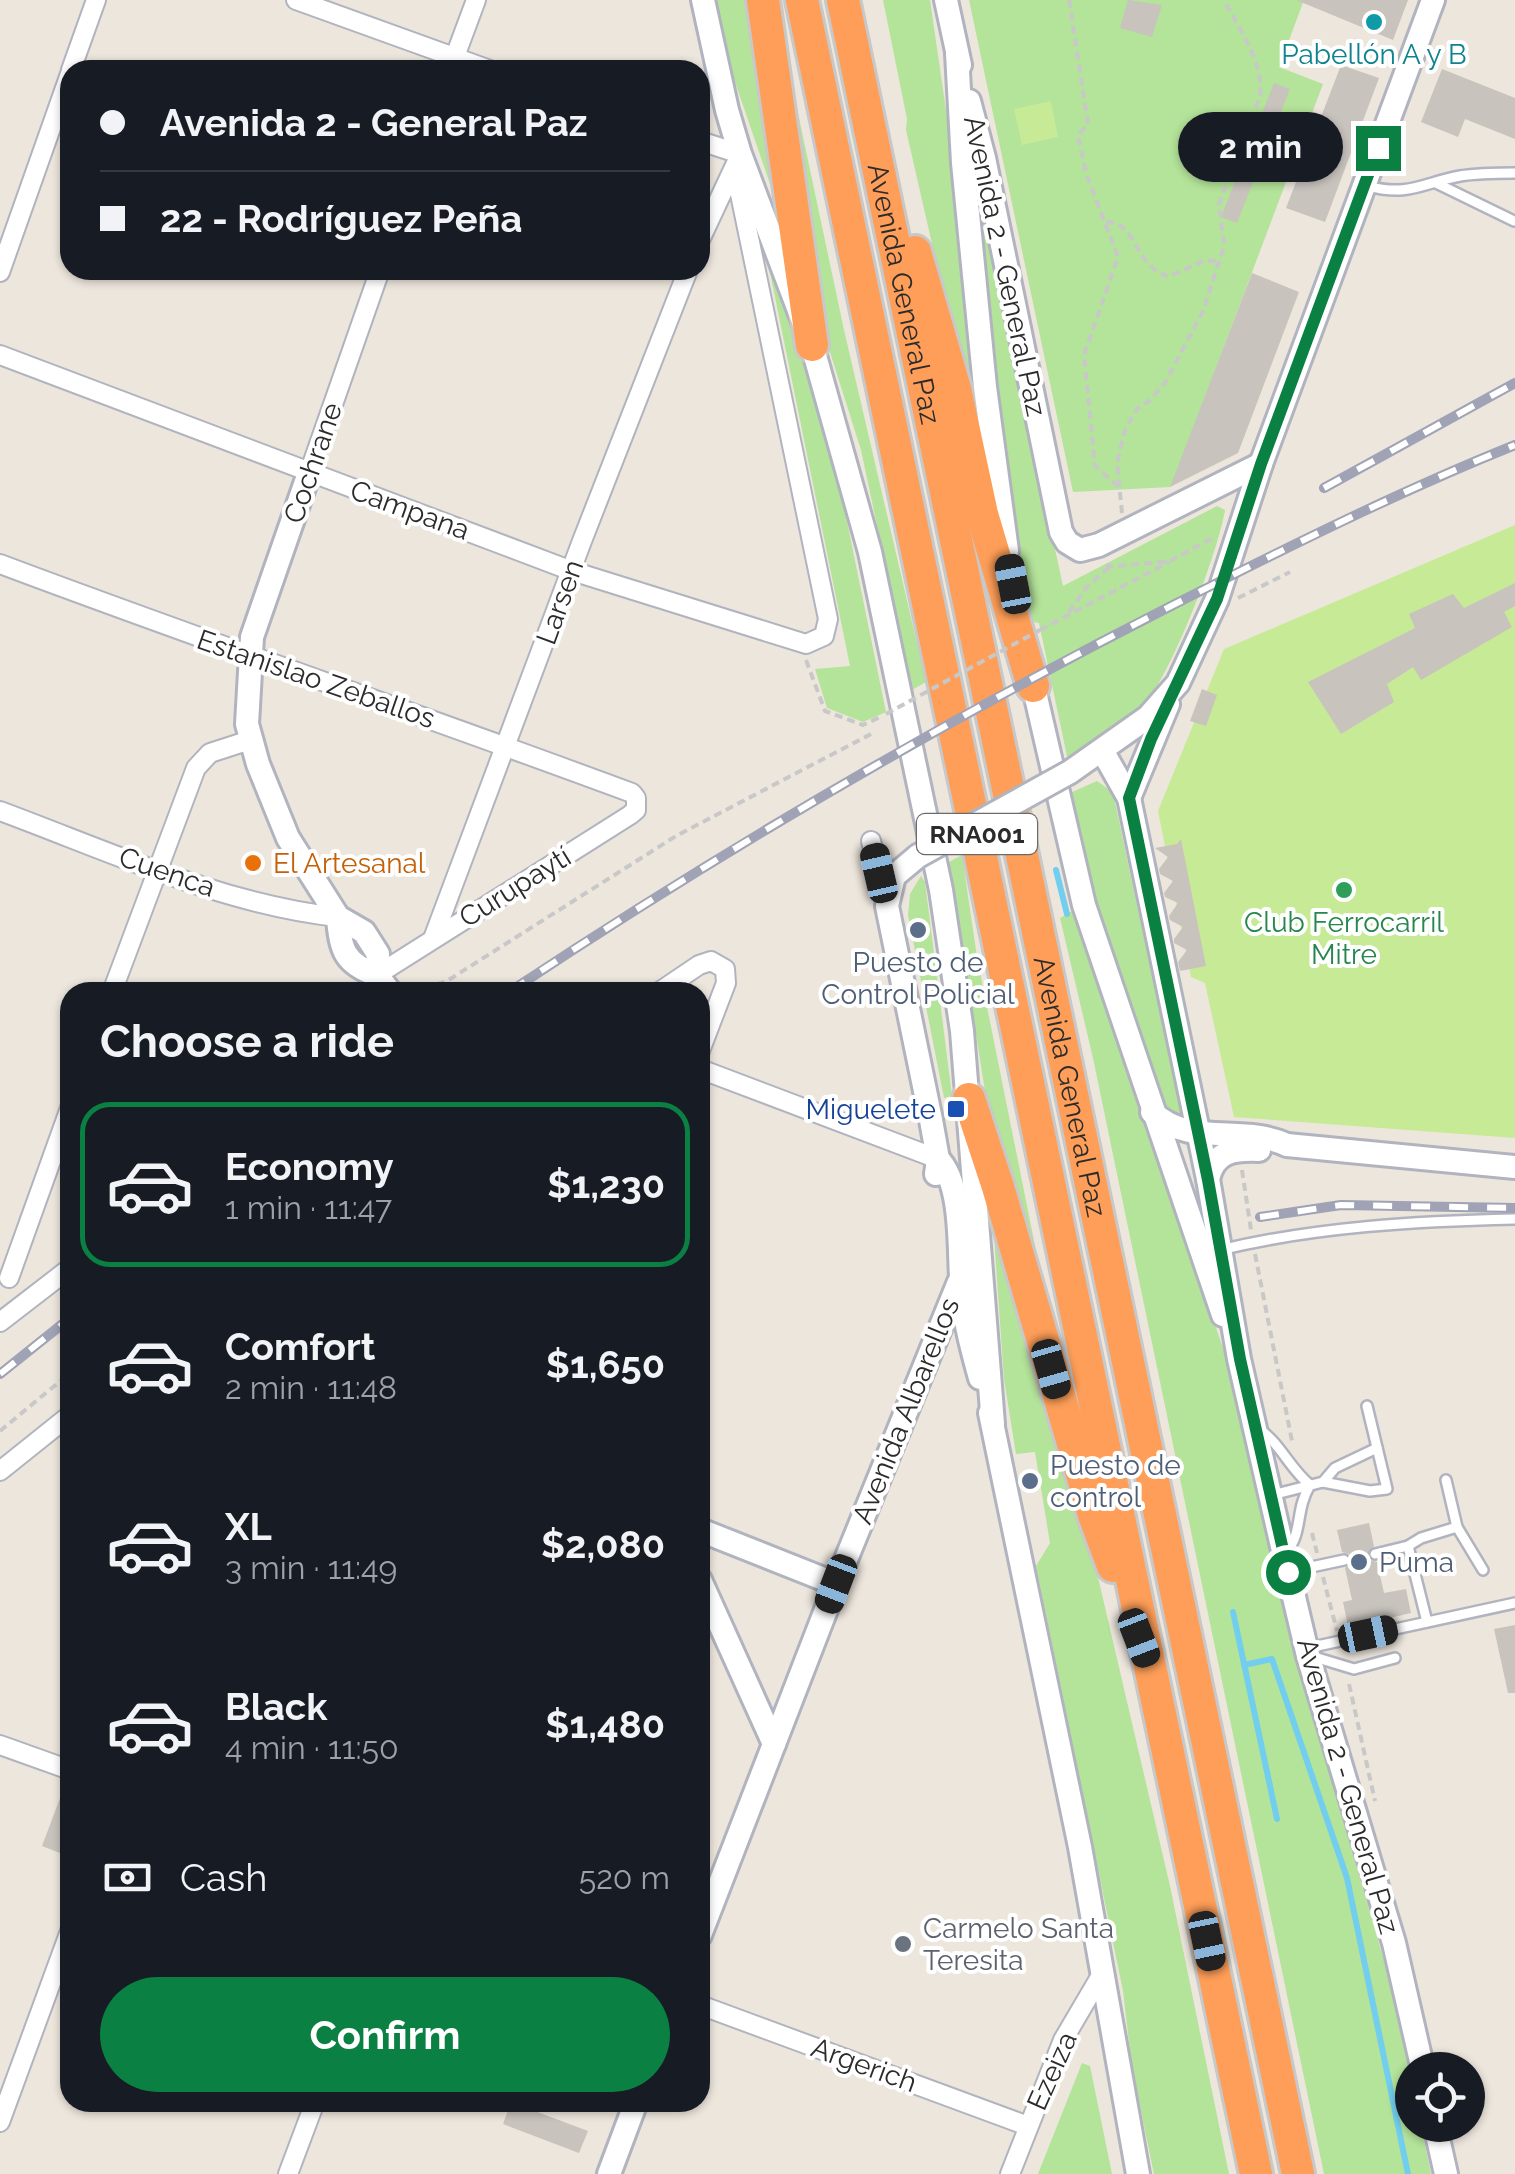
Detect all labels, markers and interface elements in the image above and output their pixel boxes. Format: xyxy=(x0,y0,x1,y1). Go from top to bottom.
marker: Pabellón A y B xyxy=(1363,11,1385,33)
place label: Pabellón A y B xyxy=(1281,38,1467,71)
text: Avenida 2 - General Paz xyxy=(160,100,587,145)
street label: Avenida 2 - General Paz xyxy=(957,113,1053,419)
callout: 2 min xyxy=(1178,113,1343,183)
route end xyxy=(1356,126,1401,171)
text: 2 min xyxy=(1219,128,1302,165)
street label: Avenida General Paz xyxy=(861,160,948,427)
text: 22 - Rodríguez Peña xyxy=(160,196,522,241)
street label: Cochrane xyxy=(277,398,349,528)
street label: Campana xyxy=(346,473,474,547)
car xyxy=(993,552,1033,616)
street label: Larsen xyxy=(529,555,591,649)
street label: Estanislao Zeballos xyxy=(193,623,439,735)
road number: RNA001 xyxy=(917,814,1037,854)
street label: Curupaytí xyxy=(453,839,578,934)
street label: Cuenca xyxy=(115,840,219,904)
car xyxy=(858,840,900,906)
place label: El Artesanal xyxy=(273,847,426,880)
marker: El Artesanal xyxy=(242,852,264,874)
marker: Club Ferrocarril Mitre xyxy=(1333,879,1355,901)
place label: Club Ferrocarril Mitre xyxy=(1244,906,1444,971)
marker: Puesto de Control Policial xyxy=(907,919,929,941)
place label: Puesto de Control Policial xyxy=(821,946,1015,1011)
street label: Avenida General Paz xyxy=(1027,953,1114,1220)
text: Choose a ride xyxy=(100,1015,394,1068)
place label: Miguelete xyxy=(805,1093,936,1126)
marker: Miguelete xyxy=(945,1098,967,1120)
icon: car xyxy=(105,1140,195,1230)
text: Economy xyxy=(225,1144,394,1189)
text: $1,230 xyxy=(547,1162,665,1207)
text: 1 min · 11:47 xyxy=(225,1189,392,1226)
street label: Avenida Albarellos xyxy=(846,1293,966,1529)
icon: car xyxy=(105,1320,195,1410)
text: Comfort xyxy=(225,1324,375,1369)
car xyxy=(1028,1336,1074,1402)
text: $1,650 xyxy=(546,1342,665,1387)
text: 2 min · 11:48 xyxy=(225,1369,397,1406)
place label: Puesto de control xyxy=(1050,1449,1181,1514)
marker: Puesto de control xyxy=(1019,1470,1041,1492)
icon: car xyxy=(105,1500,195,1590)
text: XL xyxy=(225,1504,272,1549)
text: $2,080 xyxy=(541,1522,665,1567)
place label: Puma xyxy=(1379,1546,1454,1579)
text: 3 min · 11:49 xyxy=(225,1549,397,1586)
route start xyxy=(1266,1550,1311,1595)
car xyxy=(811,1551,861,1617)
marker: Puma xyxy=(1348,1551,1370,1573)
car xyxy=(1114,1605,1164,1671)
car xyxy=(1336,1613,1400,1655)
street label: Avenida 2 - General Paz xyxy=(1290,1634,1406,1938)
icon: car xyxy=(105,1680,195,1770)
text: Black xyxy=(225,1684,327,1729)
text: $1,480 xyxy=(545,1702,665,1747)
text: 4 min · 11:50 xyxy=(225,1729,398,1766)
icon: cash xyxy=(100,1850,155,1905)
text: Cash xyxy=(180,1855,267,1900)
text: 520 m xyxy=(579,1859,670,1896)
car xyxy=(1186,1909,1228,1973)
place label: Carmelo Santa Teresita xyxy=(923,1912,1114,1977)
marker: Carmelo Santa Teresita xyxy=(892,1933,914,1955)
button: Confirm xyxy=(100,1977,670,2092)
street label: Ezeiza xyxy=(1020,2027,1084,2115)
street label: Argerich xyxy=(807,2031,921,2099)
map controls xyxy=(1395,2052,1485,2142)
button: locate xyxy=(1395,2052,1485,2142)

